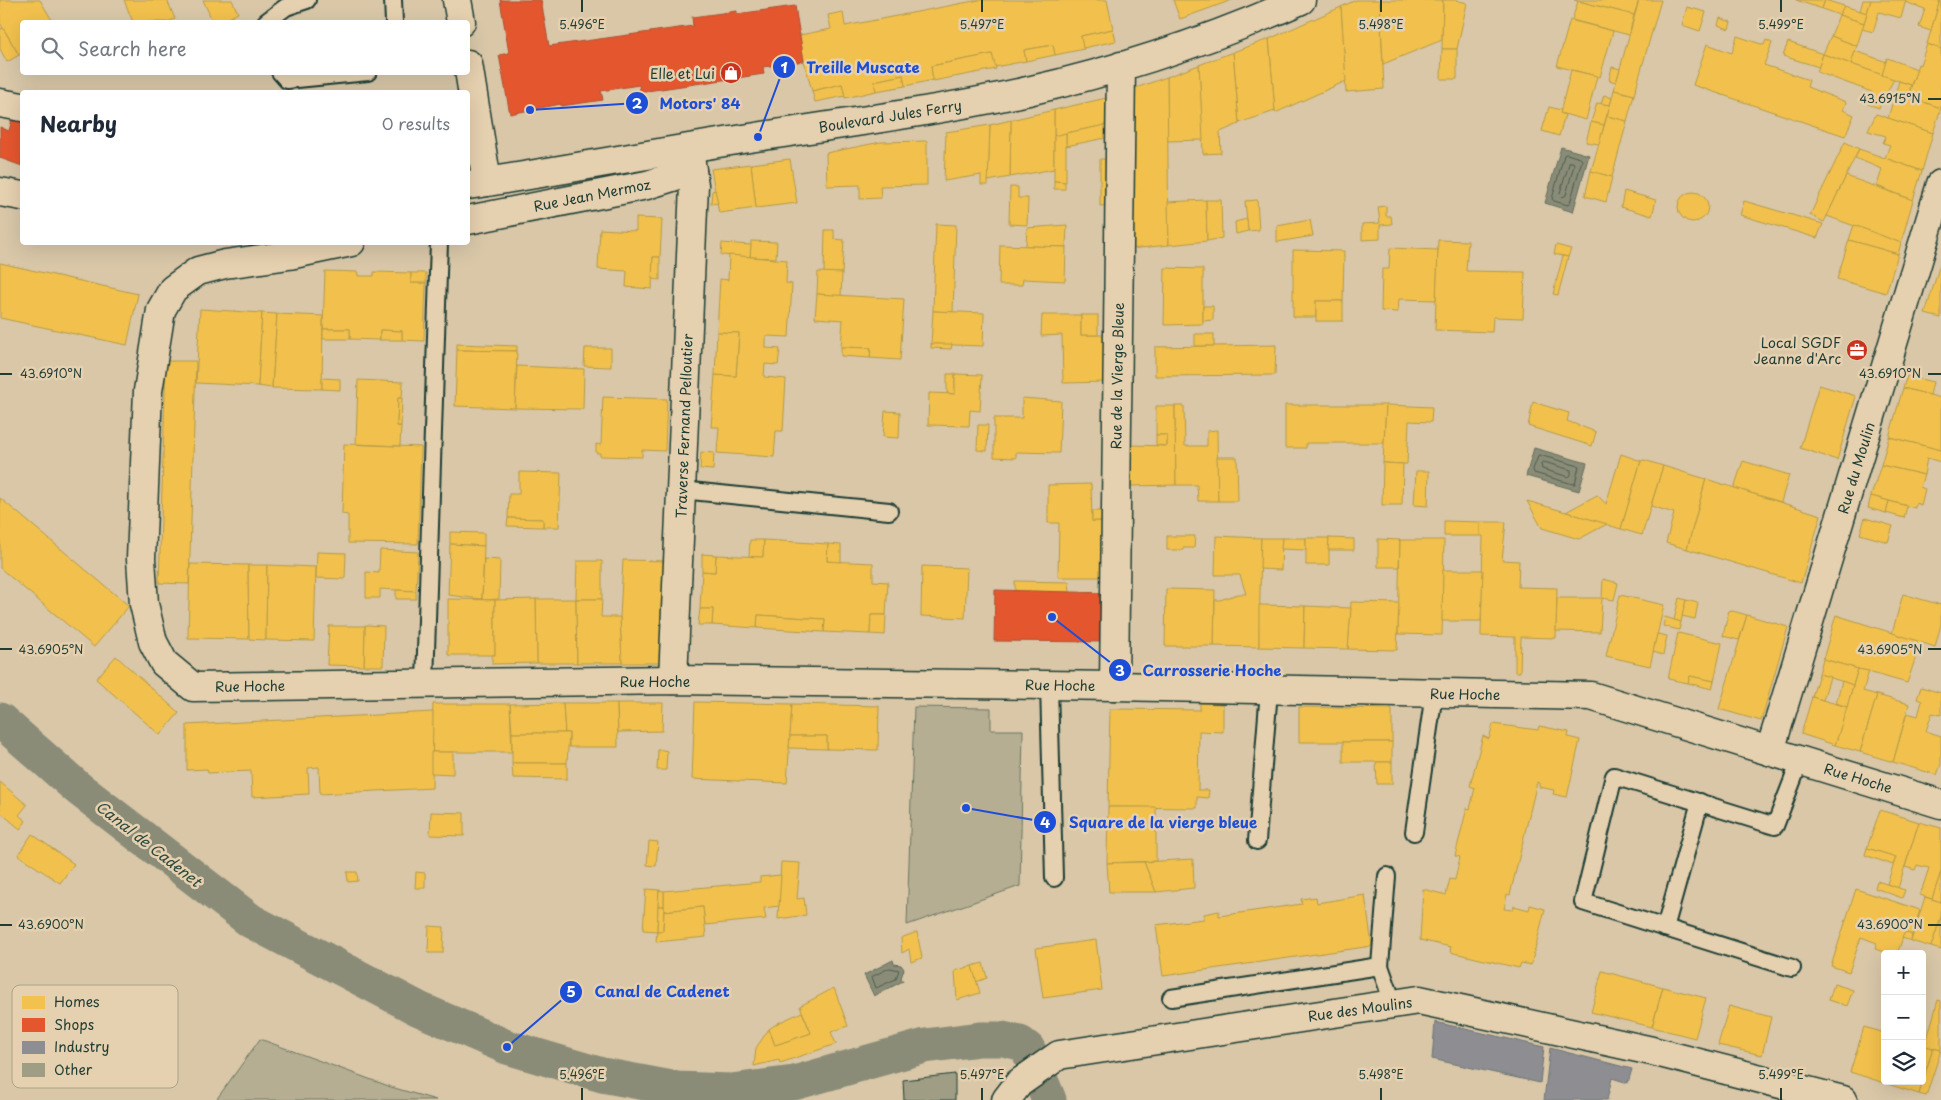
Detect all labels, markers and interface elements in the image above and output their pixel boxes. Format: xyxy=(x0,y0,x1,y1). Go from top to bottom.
text: 5.496°E xyxy=(559,15,605,33)
text: 5.497°E xyxy=(960,15,1004,33)
text: 5.498°E xyxy=(1358,15,1404,33)
text: 5.499°E xyxy=(1758,15,1804,33)
search box xyxy=(20,20,470,75)
icon: search xyxy=(38,34,66,62)
text: Search here xyxy=(78,34,187,62)
callout: Treille Muscate xyxy=(771,52,930,82)
text: 1 xyxy=(780,55,788,78)
text: Treille Muscate xyxy=(806,55,920,78)
shop icon: Elle et Lui xyxy=(719,61,743,85)
place label: Elle et Lui xyxy=(650,63,715,84)
callout: Motors' 84 xyxy=(624,88,750,118)
text: 43.6915°N xyxy=(1859,89,1921,107)
text: 2 xyxy=(632,91,643,114)
text: Motors' 84 xyxy=(659,91,741,114)
street label: Boulevard Jules Ferry xyxy=(817,94,963,138)
text: Nearby xyxy=(40,107,117,139)
text: 0 results xyxy=(382,111,450,135)
street label: Rue Jean Mermoz xyxy=(532,173,652,217)
street label: Rue de la Vierge Bleue xyxy=(1105,302,1129,450)
place label: Local SGDF Jeanne d'Arc xyxy=(1753,332,1841,369)
street label: Traverse Fernand Pelloutier xyxy=(670,333,698,519)
office icon: Local SGDF Jeanne d'Arc xyxy=(1845,338,1869,362)
text: 43.6910°N xyxy=(20,364,82,382)
text: 43.6910°N xyxy=(1859,364,1921,382)
street label: Rue du Moulin xyxy=(1832,420,1880,516)
text: 43.6905°N xyxy=(19,640,83,658)
text: 43.6905°N xyxy=(1858,640,1922,658)
callout: Carrosserie Hoche xyxy=(1107,655,1292,685)
text: 3 xyxy=(1115,658,1125,681)
text: Carrosserie Hoche xyxy=(1142,658,1282,681)
street label: Rue Hoche xyxy=(620,671,690,692)
street label: Rue Hoche xyxy=(1025,674,1095,696)
street label: Rue Hoche xyxy=(215,675,285,697)
street label: Rue Hoche xyxy=(1430,683,1500,705)
street label: Rue Hoche xyxy=(1821,758,1895,798)
water label: Canal de Cadenet xyxy=(91,794,208,893)
callout: Square de la vierge bleue xyxy=(1033,807,1268,837)
text: 4 xyxy=(1040,810,1050,833)
text: Square de la vierge bleue xyxy=(1069,810,1257,833)
text: 43.6900°N xyxy=(18,915,84,933)
text: 43.6900°N xyxy=(1857,915,1923,933)
map controls xyxy=(1881,950,1926,1085)
button: + xyxy=(1881,950,1926,995)
callout: Canal de Cadenet xyxy=(559,977,740,1007)
text: 5 xyxy=(566,979,576,1002)
text: Canal de Cadenet xyxy=(594,979,730,1002)
legend xyxy=(12,985,178,1088)
text: Homes xyxy=(54,991,100,1012)
street label: Rue des Moulins xyxy=(1306,991,1414,1027)
button: − xyxy=(1881,995,1926,1040)
text: Shops xyxy=(54,1014,94,1035)
text: Industry xyxy=(54,1036,109,1057)
button: layers xyxy=(1881,1040,1926,1085)
text: Other xyxy=(54,1059,93,1080)
text: 5.496°E xyxy=(559,1065,605,1083)
text: 5.497°E xyxy=(960,1065,1004,1083)
text: 5.498°E xyxy=(1358,1065,1404,1083)
text: 5.499°E xyxy=(1758,1065,1804,1083)

